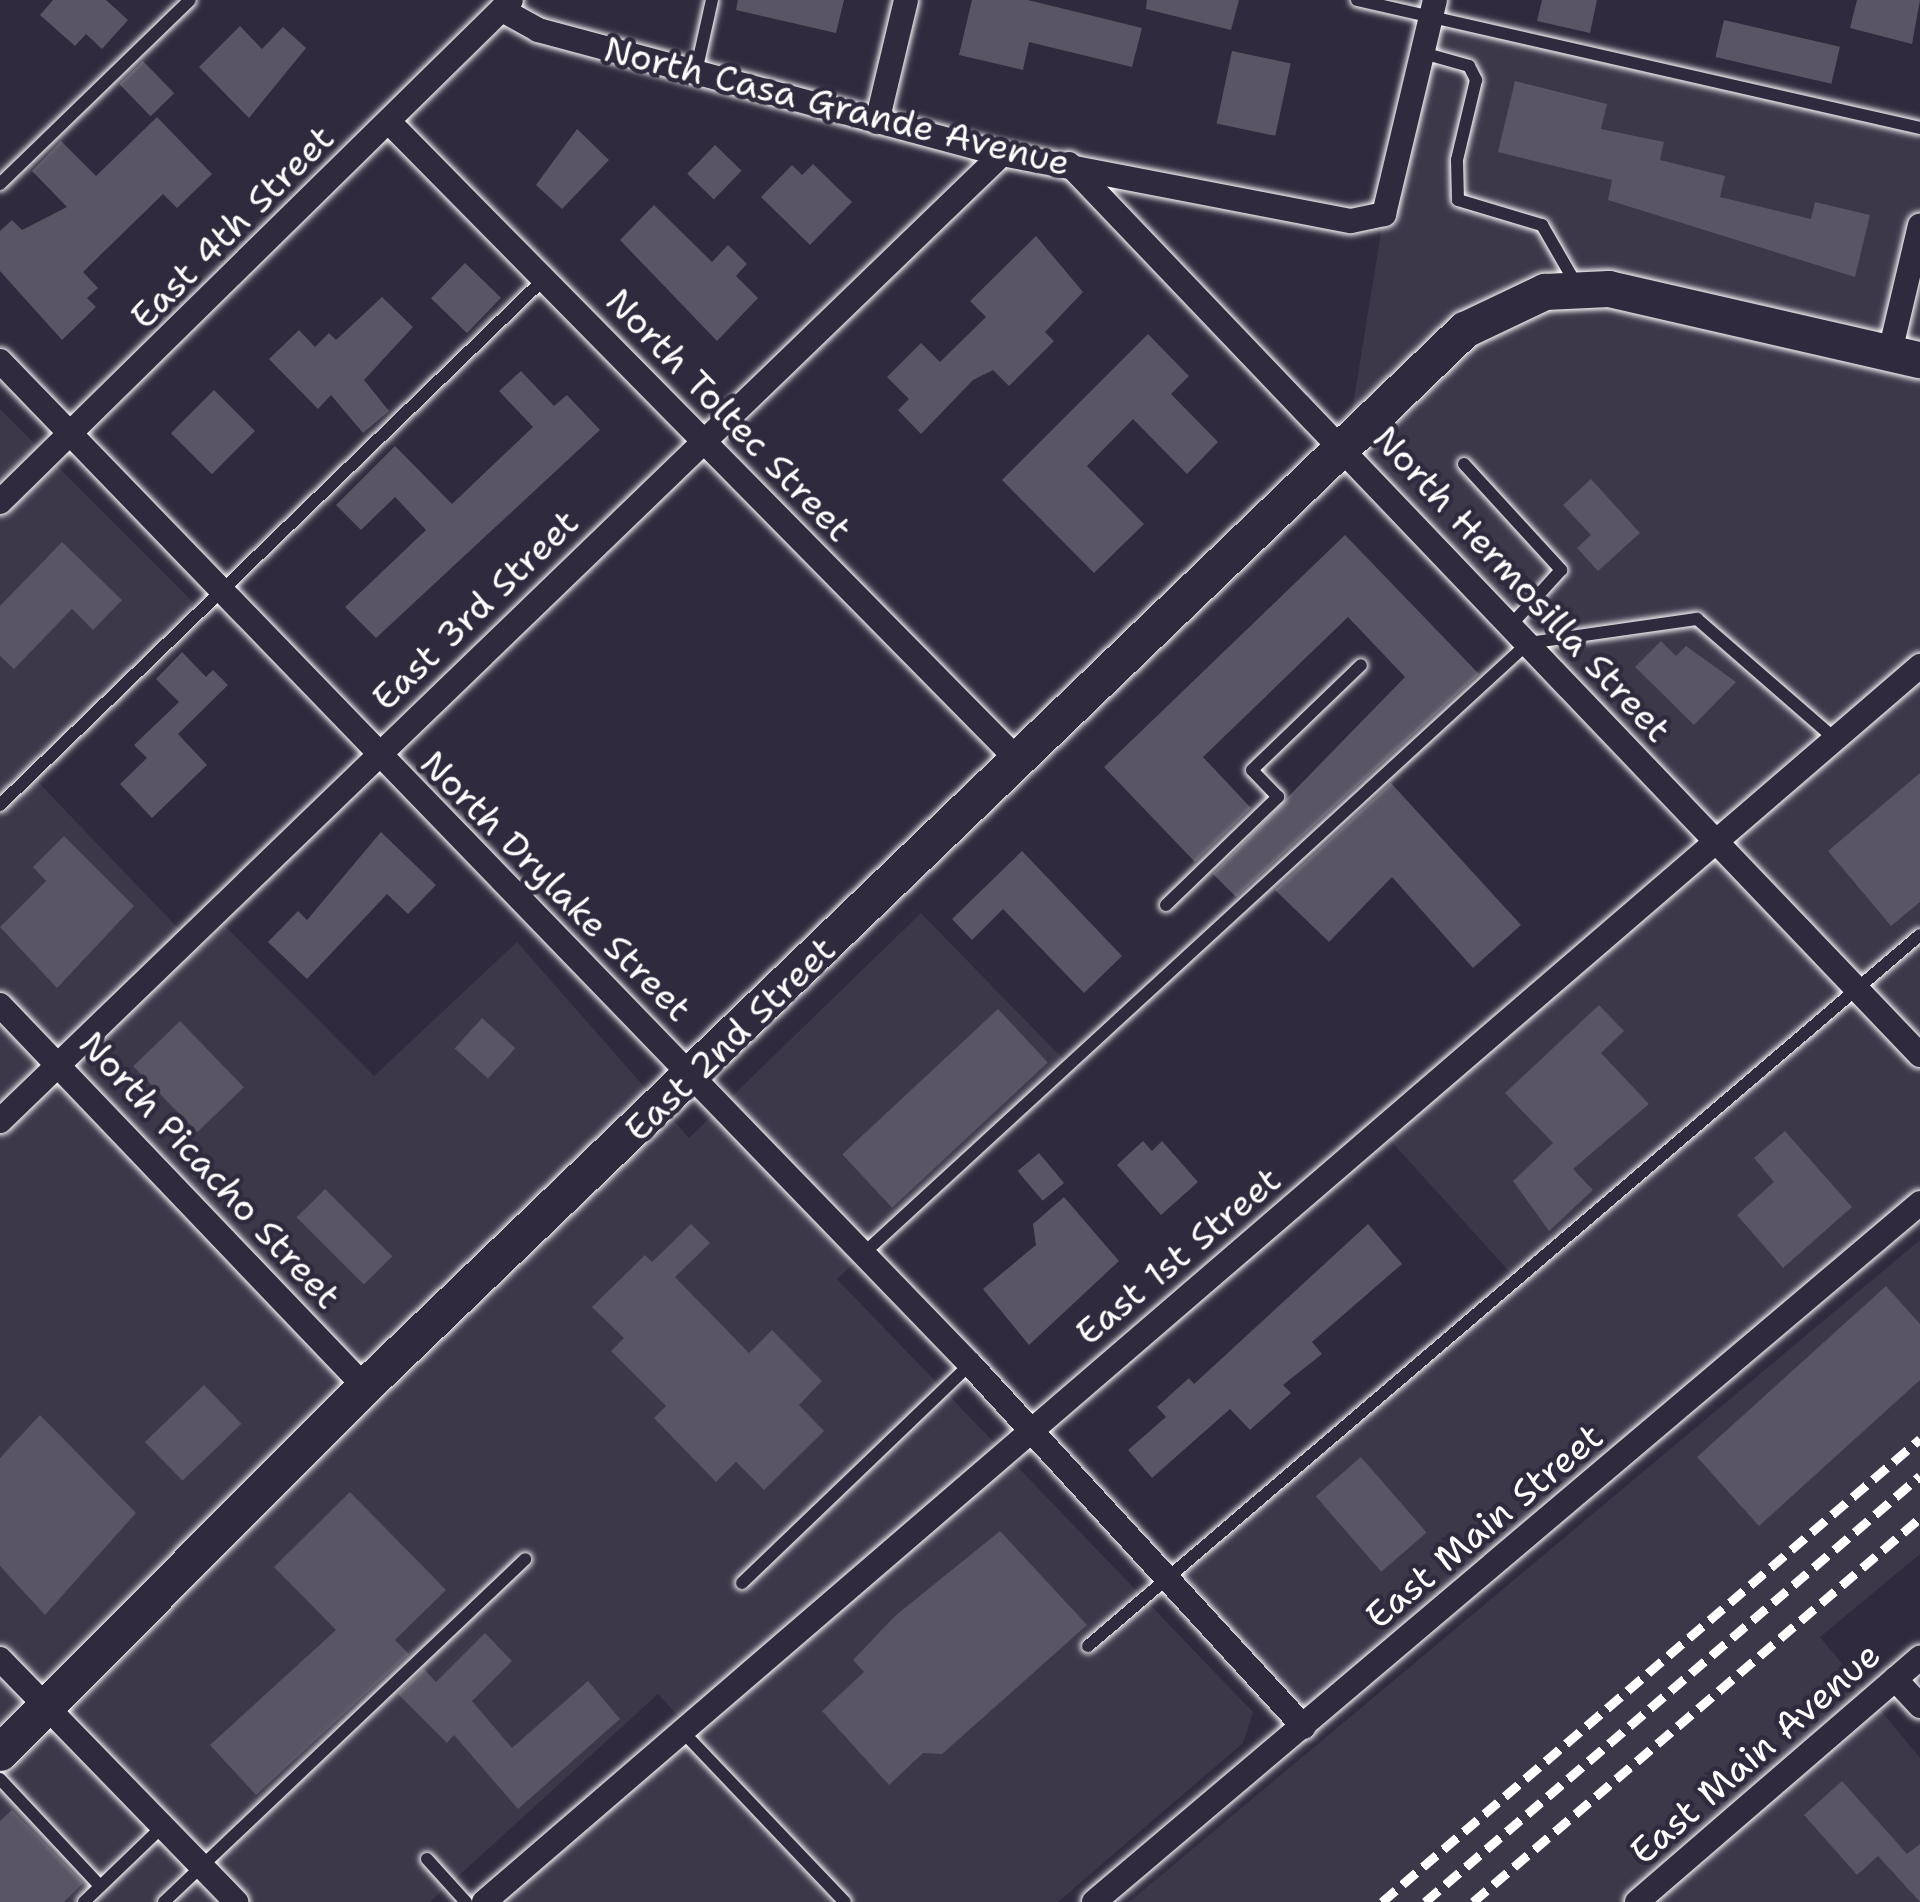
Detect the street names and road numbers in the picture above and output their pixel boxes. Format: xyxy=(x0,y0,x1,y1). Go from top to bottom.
street label: North Casa Grande Avenue xyxy=(600,27,1074,185)
street label: East 4th Street xyxy=(121,116,343,338)
street label: North Toltec Street xyxy=(597,279,861,551)
street label: North Hermosilla Street xyxy=(1364,417,1680,751)
street label: East 3rd Street xyxy=(363,501,587,719)
street label: North Drylake Street xyxy=(412,742,700,1030)
street label: East 2nd Street xyxy=(616,928,844,1150)
street label: North Picacho Street xyxy=(70,1022,350,1318)
street label: East 1st Street xyxy=(1067,1158,1289,1354)
street label: East Main Street xyxy=(1357,1414,1611,1638)
street label: East Main Avenue xyxy=(1621,1633,1889,1873)

